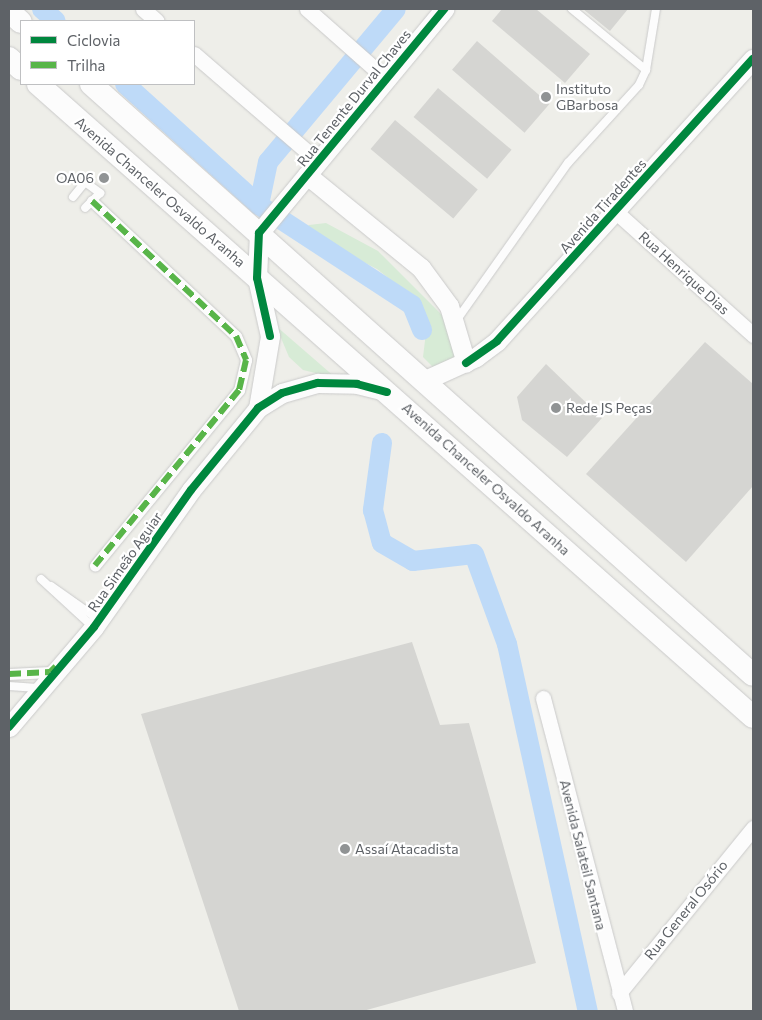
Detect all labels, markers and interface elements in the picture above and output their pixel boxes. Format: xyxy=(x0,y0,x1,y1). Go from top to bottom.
legend xyxy=(20,20,195,85)
street label: Rua Tenente Durval Chaves xyxy=(294,26,414,170)
text: Ciclovia xyxy=(67,31,120,49)
text: Trilha xyxy=(67,56,105,74)
place label: Instituto GBarbosa xyxy=(556,81,618,114)
marker: Instituto GBarbosa xyxy=(540,91,552,103)
street label: Avenida Chanceler Osvaldo Aranha xyxy=(71,113,249,271)
street label: Avenida Tiradentes xyxy=(556,155,650,257)
place label: OA06 xyxy=(56,170,94,186)
marker: OA06 xyxy=(98,172,110,184)
street label: Rua Henrique Dias xyxy=(635,228,733,318)
street label: Avenida Chanceler Osvaldo Aranha xyxy=(399,399,573,559)
place label: Rede JS Peças xyxy=(566,400,652,416)
marker: Rede JS Peças xyxy=(550,402,562,414)
street label: Rua Simeão Aguiar xyxy=(84,509,166,615)
street label: Avenida Salateil Santana xyxy=(556,778,610,932)
place label: Assaí Atacadista xyxy=(355,841,458,857)
marker: Assaí Atacadista xyxy=(339,843,351,855)
street label: Rua General Osório xyxy=(641,857,731,963)

